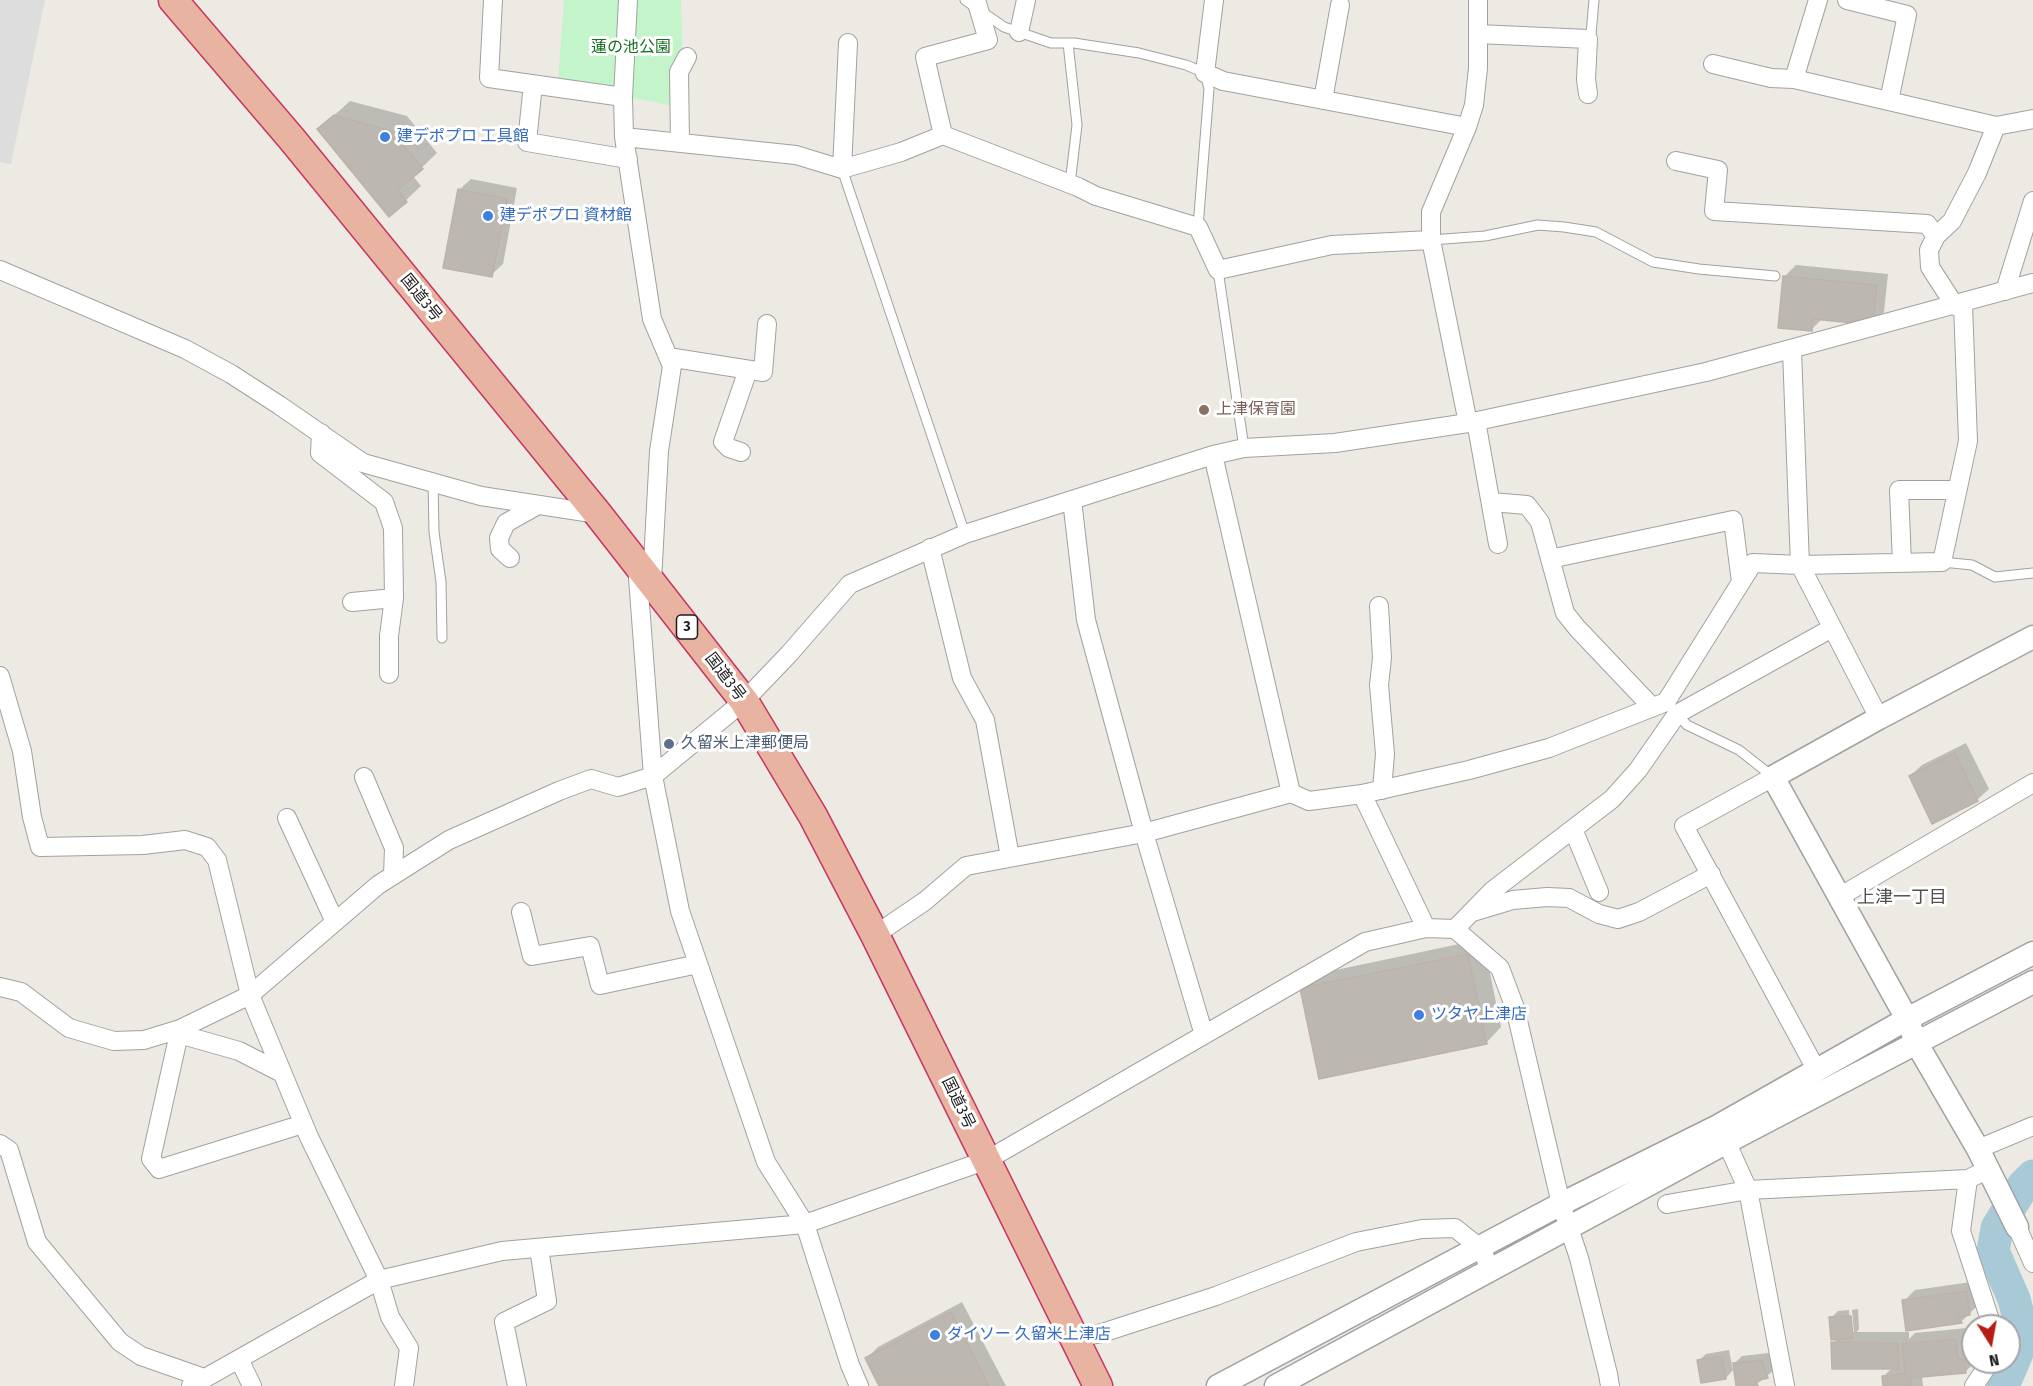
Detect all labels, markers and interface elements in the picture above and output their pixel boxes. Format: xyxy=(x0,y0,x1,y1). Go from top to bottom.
park label: 蓮の池公園 xyxy=(591,38,671,58)
place label: 建デポプロ 工具館 xyxy=(397,127,529,147)
marker: 建デポプロ 工具館 xyxy=(378,130,392,144)
place label: 建デポプロ 資材館 xyxy=(500,206,632,226)
marker: 建デポプロ 資材館 xyxy=(481,209,495,223)
street label: 国道3号 xyxy=(396,271,446,325)
place label: 上津保育園 xyxy=(1216,400,1296,420)
marker: 上津保育園 xyxy=(1197,403,1211,417)
road number: 3 xyxy=(676,615,698,639)
street label: 国道3号 xyxy=(701,649,749,705)
place label: 久留米上津郵便局 xyxy=(681,734,809,754)
marker: 久留米上津郵便局 xyxy=(662,737,676,751)
district label: 上津一丁目 xyxy=(1857,887,1947,909)
place label: ツタヤ上津店 xyxy=(1431,1005,1527,1025)
marker: ツタヤ上津店 xyxy=(1412,1008,1426,1022)
street label: 国道3号 xyxy=(937,1074,979,1132)
north arrow xyxy=(1961,1314,2021,1374)
place label: ダイソー 久留米上津店 xyxy=(947,1325,1111,1345)
marker: ダイソー 久留米上津店 xyxy=(928,1328,942,1342)
text: N xyxy=(1988,1350,2001,1370)

